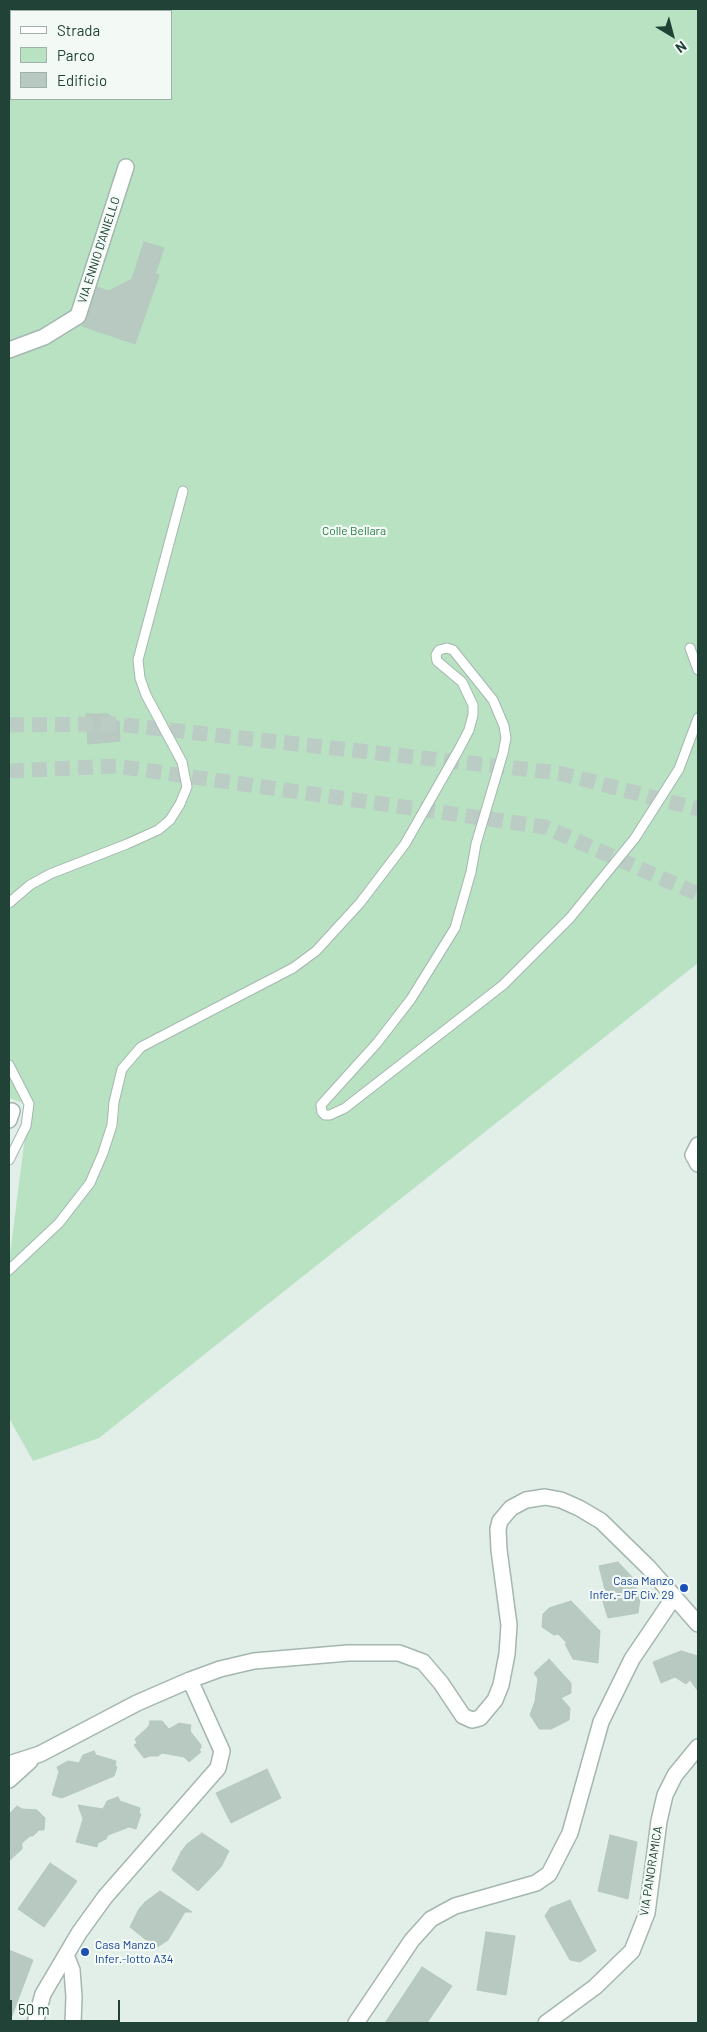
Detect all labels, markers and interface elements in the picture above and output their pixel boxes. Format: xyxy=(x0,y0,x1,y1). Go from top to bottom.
legend xyxy=(10,10,172,100)
north arrow xyxy=(647,10,697,60)
text: Strada xyxy=(57,21,100,39)
text: N xyxy=(672,38,690,57)
text: Parco xyxy=(57,46,95,64)
text: Edificio xyxy=(57,71,107,89)
street label: VIA ENNIO D'ANIELLO xyxy=(75,195,123,305)
park label: Colle Bellara xyxy=(322,524,386,538)
place label: Casa Manzo Infer.- DF Civ. 29 xyxy=(590,1574,674,1602)
marker: Casa Manzo Infer.- DF Civ. 29 xyxy=(678,1582,690,1594)
street label: VIA PANORAMICA xyxy=(637,1825,665,1917)
place label: Casa Manzo Infer.-lotto A34 xyxy=(95,1938,173,1966)
marker: Casa Manzo Infer.-lotto A34 xyxy=(79,1946,91,1958)
scale bar xyxy=(12,1990,122,2022)
text: 50 m xyxy=(18,2000,50,2018)

